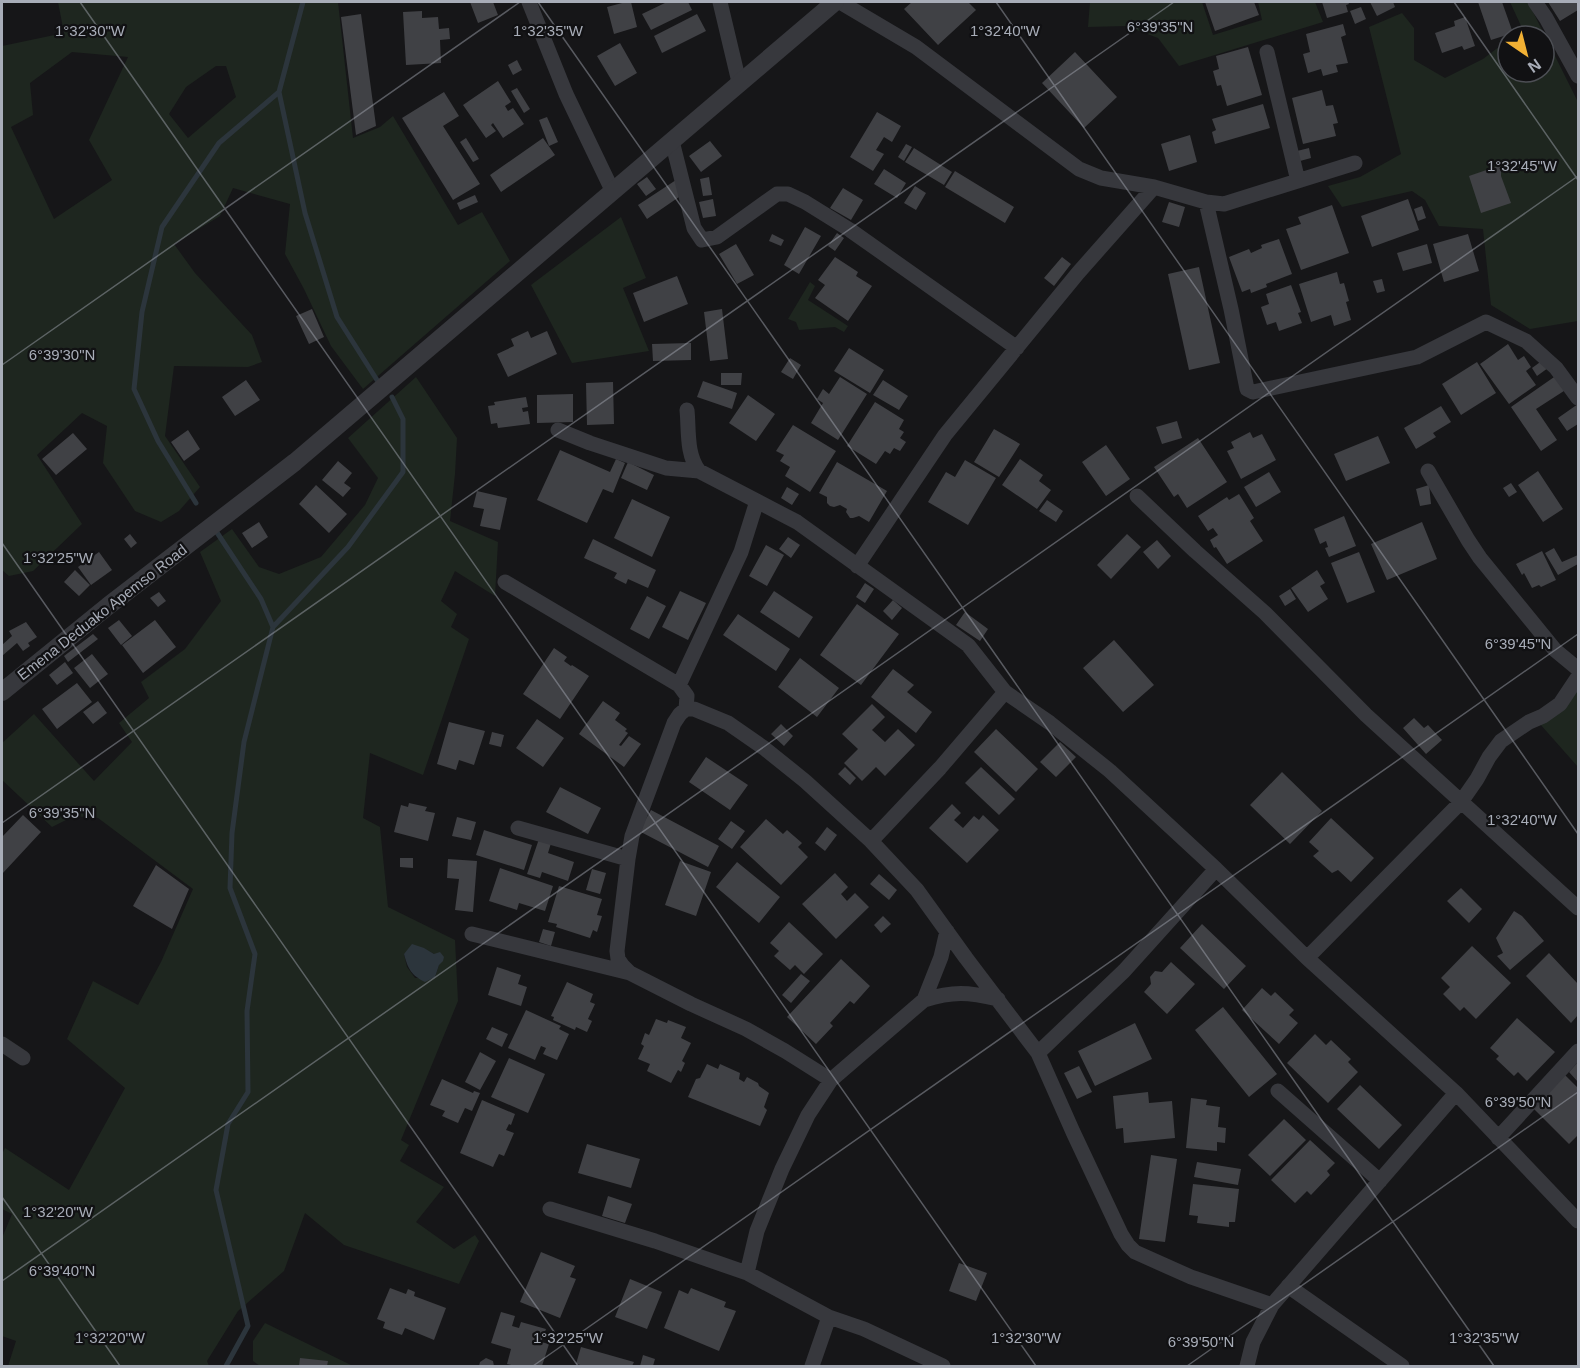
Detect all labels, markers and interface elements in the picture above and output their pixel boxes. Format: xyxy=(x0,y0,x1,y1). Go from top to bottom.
text: 6°39'35"N xyxy=(1127,18,1193,35)
text: 1°32'30"W xyxy=(55,22,126,39)
text: 1°32'35"W xyxy=(513,22,584,39)
text: 1°32'40"W xyxy=(970,22,1041,39)
north arrow xyxy=(1496,24,1556,84)
text: N xyxy=(1525,56,1544,76)
text: 1°32'45"W xyxy=(1487,157,1558,174)
text: 6°39'30"N xyxy=(29,346,95,363)
street label: Emena Deduako Apemso Road xyxy=(14,541,190,683)
text: 1°32'25"W xyxy=(23,549,94,566)
text: 6°39'45"N xyxy=(1485,635,1551,652)
text: 6°39'35"N xyxy=(29,804,95,821)
text: 1°32'40"W xyxy=(1487,811,1558,828)
text: 6°39'50"N xyxy=(1485,1093,1551,1110)
text: 1°32'20"W xyxy=(23,1203,94,1220)
text: 6°39'40"N xyxy=(29,1262,95,1279)
text: 1°32'20"W xyxy=(75,1329,146,1346)
text: 1°32'25"W xyxy=(533,1329,604,1346)
text: 1°32'30"W xyxy=(991,1329,1062,1346)
text: 1°32'35"W xyxy=(1449,1329,1520,1346)
text: 6°39'50"N xyxy=(1168,1333,1234,1350)

